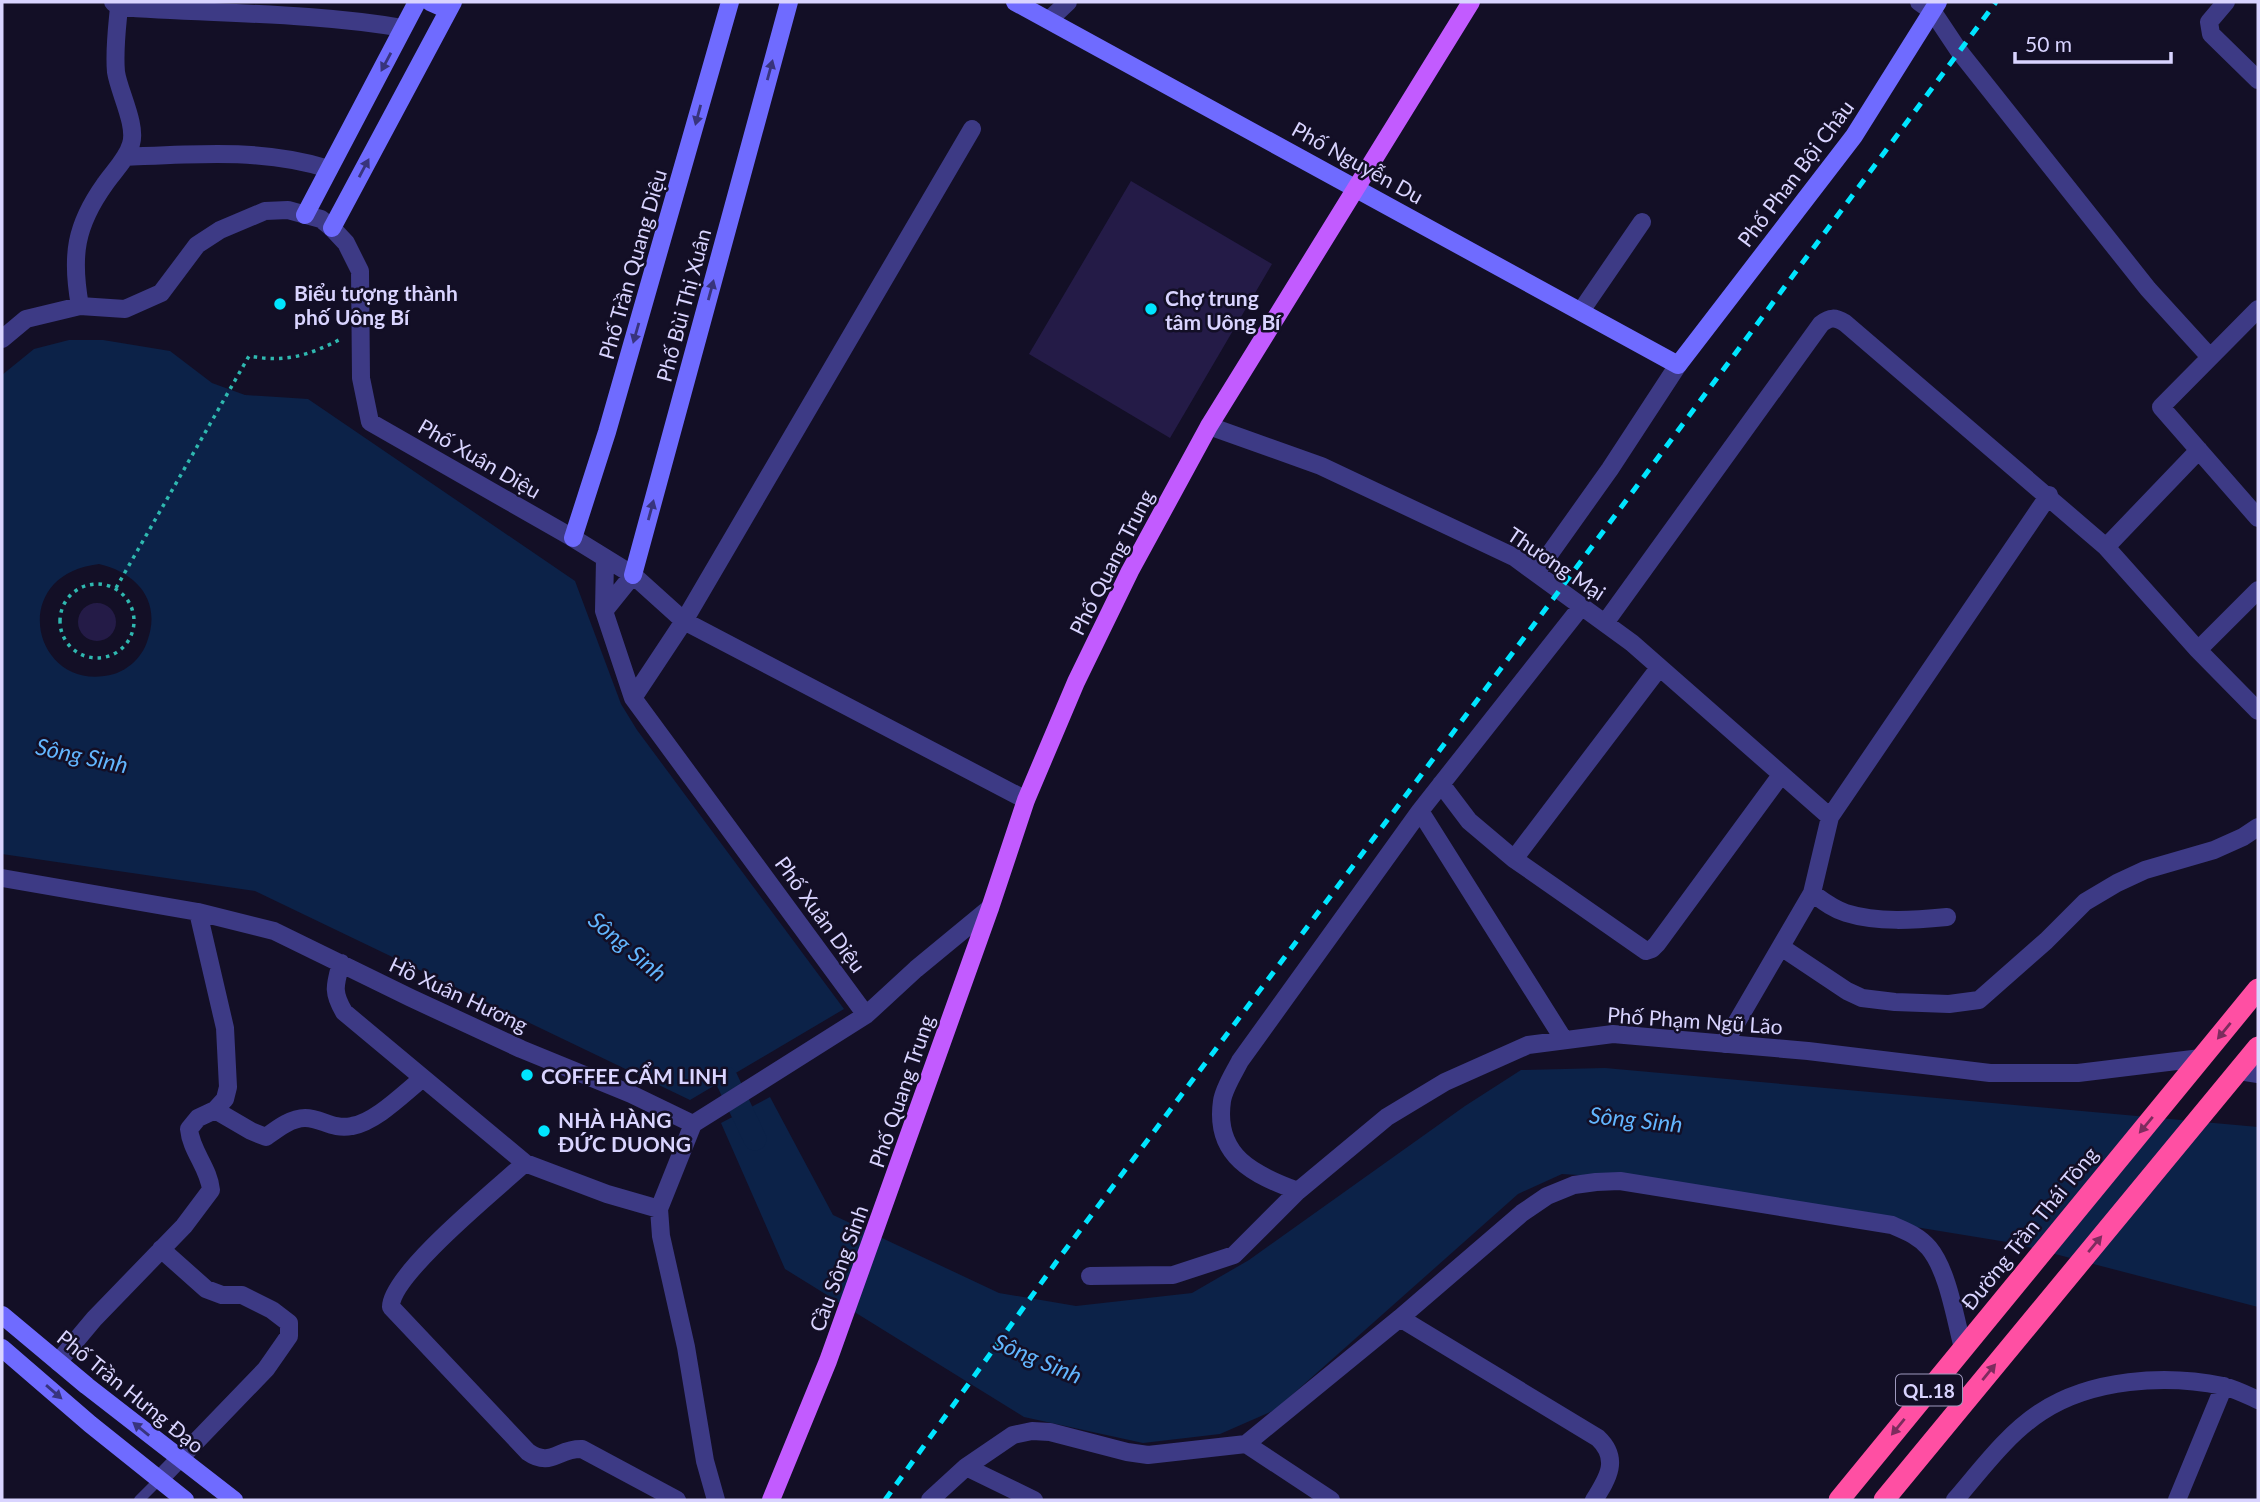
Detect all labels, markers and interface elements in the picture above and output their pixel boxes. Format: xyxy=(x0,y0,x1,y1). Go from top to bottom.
scale bar xyxy=(2015,21,2171,65)
text: 50 m xyxy=(2025,31,2072,56)
one-way arrow xyxy=(380,52,391,72)
one-way arrow xyxy=(765,59,776,81)
street label: Phố Phan Bội Châu xyxy=(1732,95,1858,251)
one-way arrow xyxy=(693,105,703,126)
street label: Phố Nguyễn Du xyxy=(1288,116,1428,208)
one-way arrow xyxy=(358,157,370,177)
street label: Phố Trần Quang Diệu xyxy=(593,166,671,362)
street label: Phố Bùi Thị Xuân xyxy=(651,226,715,384)
one-way arrow xyxy=(706,279,717,301)
place label: Biểu tượng thành phố Uông Bí xyxy=(294,280,458,329)
place label: Chợ trung tâm Uông Bí xyxy=(1165,285,1282,334)
marker: Biểu tượng thành phố Uông Bí xyxy=(272,296,288,312)
marker: Chợ trung tâm Uông Bí xyxy=(1143,301,1159,317)
one-way arrow xyxy=(630,323,640,344)
street label: Phố Xuân Diệu xyxy=(414,413,546,503)
street label: Phố Quang Trung xyxy=(1064,485,1158,639)
one-way arrow xyxy=(646,499,656,520)
street label: Thương Mại xyxy=(1503,521,1611,605)
water label: Sông Sinh xyxy=(33,732,131,778)
street label: Phố Xuân Diệu xyxy=(771,851,871,977)
water label: Sông Sinh xyxy=(583,905,673,987)
street label: Hồ Xuân Hương xyxy=(386,951,532,1037)
street label: Phố Phạm Ngũ Lão xyxy=(1606,1001,1784,1039)
street label: Phố Quang Trung xyxy=(863,1011,939,1171)
one-way arrow xyxy=(2217,1022,2232,1039)
place label: COFFEE CẨM LINH xyxy=(541,1061,727,1088)
marker: COFFEE CẨM LINH xyxy=(519,1067,535,1083)
water label: Sông Sinh xyxy=(1588,1100,1684,1138)
place label: NHÀ HÀNG ĐỨC DUONG xyxy=(557,1107,691,1156)
one-way arrow xyxy=(2138,1116,2153,1134)
marker: NHÀ HÀNG ĐỨC DUONG xyxy=(536,1123,552,1139)
street label: Đường Trần Thái Tông xyxy=(1956,1141,2103,1315)
street label: Cầu Sông Sinh xyxy=(804,1201,872,1335)
one-way arrow xyxy=(2087,1235,2103,1253)
street label: Phố Trần Hưng Đạo xyxy=(53,1324,209,1458)
water label: Sông Sinh xyxy=(989,1327,1087,1389)
one-way arrow xyxy=(1981,1363,1996,1380)
road number: QL.18 xyxy=(1896,1374,1962,1406)
one-way arrow xyxy=(45,1384,63,1400)
one-way arrow xyxy=(1891,1418,1906,1436)
one-way arrow xyxy=(132,1422,149,1437)

